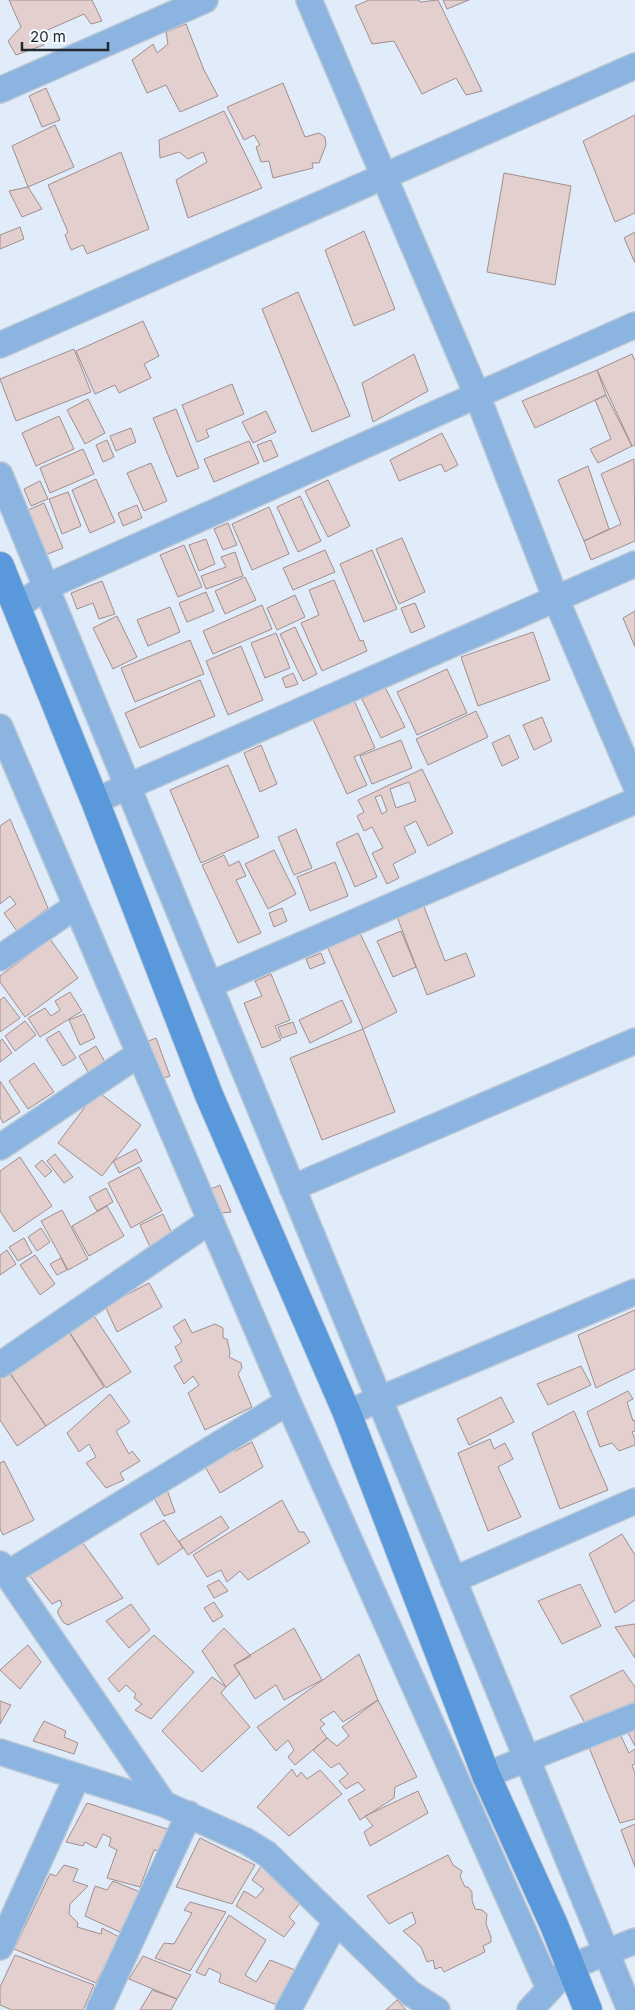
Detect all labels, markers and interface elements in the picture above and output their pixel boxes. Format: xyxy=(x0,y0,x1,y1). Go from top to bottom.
scale bar xyxy=(22,20,109,52)
text: 20 m xyxy=(30,27,66,46)

